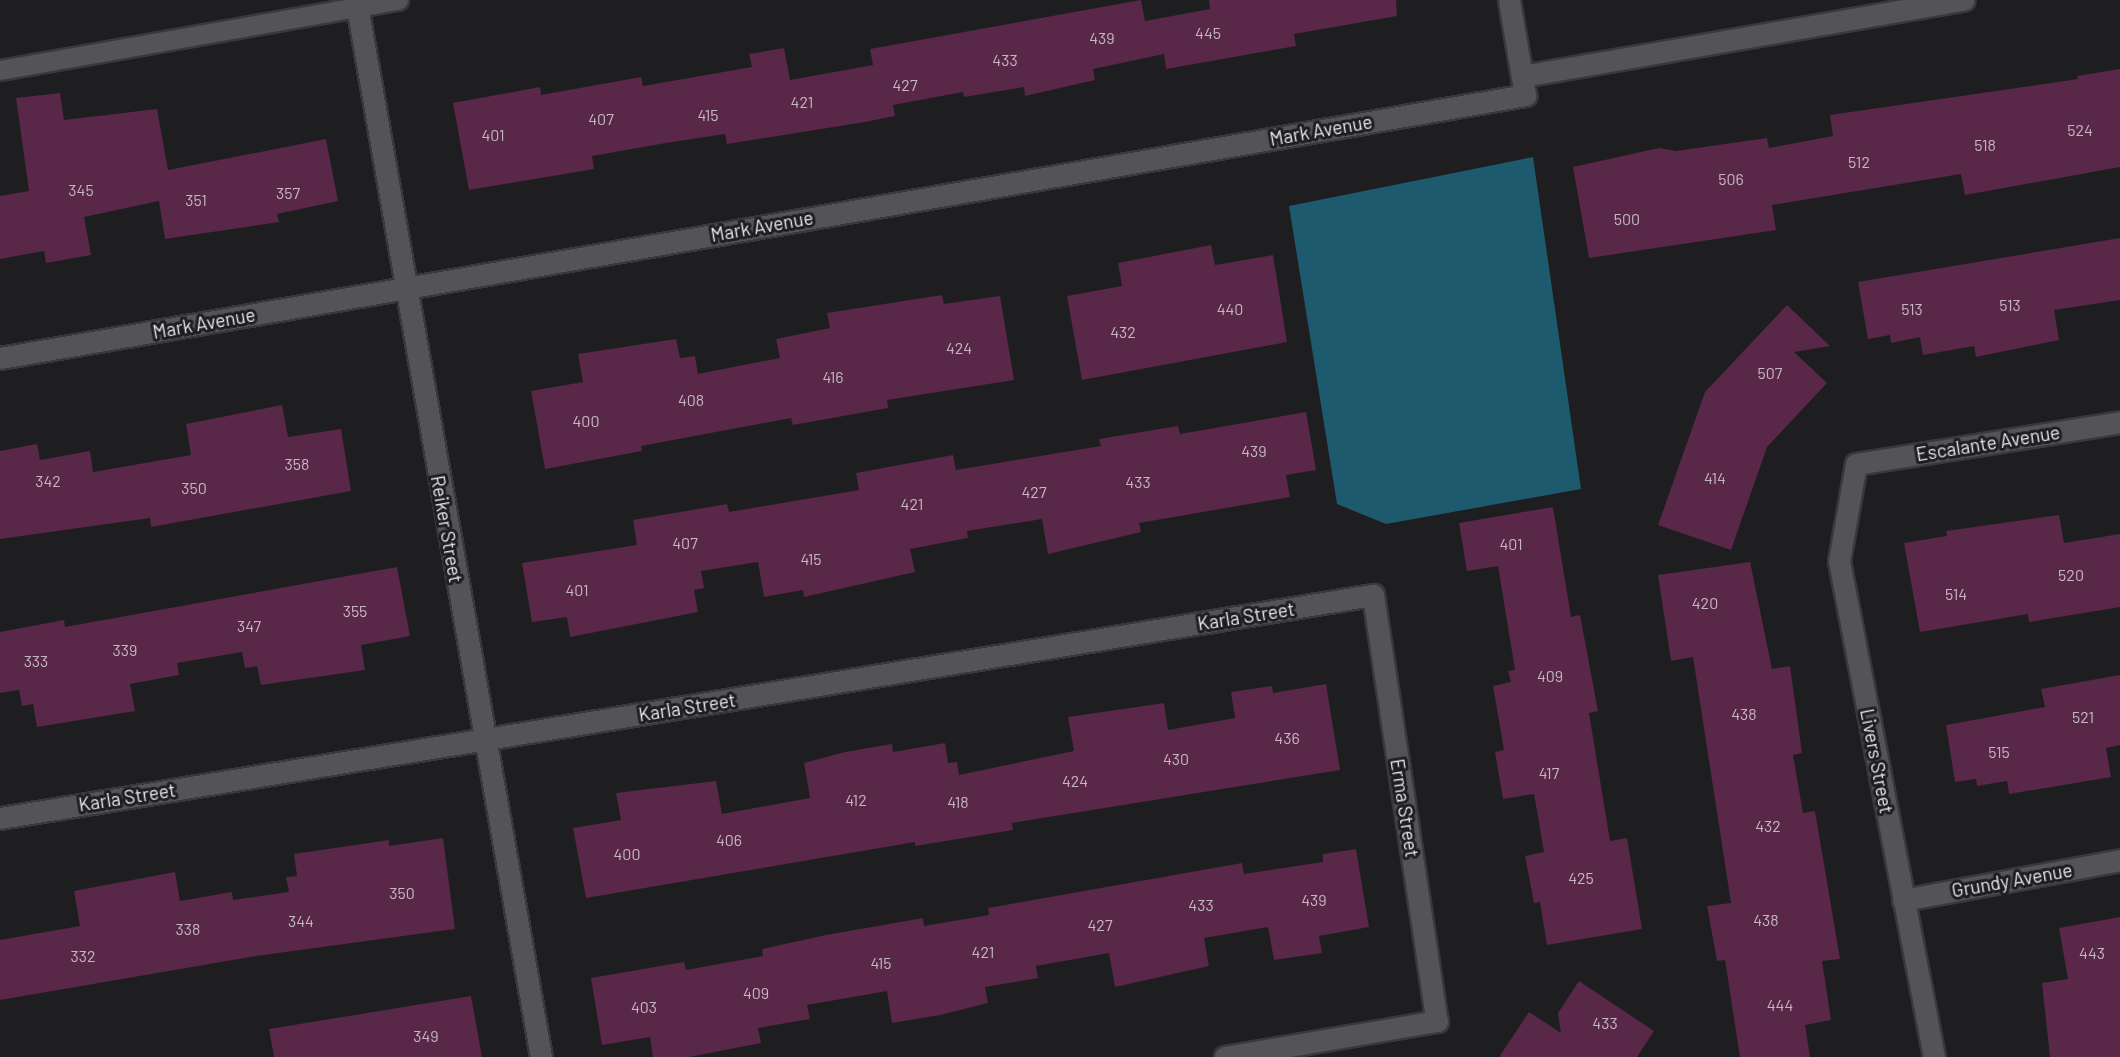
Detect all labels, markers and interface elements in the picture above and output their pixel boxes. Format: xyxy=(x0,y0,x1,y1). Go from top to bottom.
house number: 445 xyxy=(1195,23,1221,43)
house number: 439 xyxy=(1089,28,1115,48)
house number: 433 xyxy=(992,50,1018,70)
house number: 427 xyxy=(893,75,917,95)
house number: 421 xyxy=(791,92,813,112)
house number: 415 xyxy=(697,105,719,125)
house number: 407 xyxy=(588,109,614,129)
street label: Mark Avenue xyxy=(1268,110,1374,150)
house number: 524 xyxy=(2067,120,2093,140)
house number: 401 xyxy=(481,125,505,145)
house number: 518 xyxy=(1974,135,1996,155)
house number: 512 xyxy=(1848,152,1870,172)
house number: 506 xyxy=(1718,169,1744,189)
house number: 345 xyxy=(68,180,94,200)
house number: 357 xyxy=(276,183,300,203)
house number: 351 xyxy=(185,190,207,210)
street label: Mark Avenue xyxy=(709,206,815,246)
house number: 500 xyxy=(1614,209,1640,229)
house number: 513 xyxy=(1999,295,2021,315)
house number: 440 xyxy=(1217,299,1243,319)
house number: 513 xyxy=(1901,299,1923,319)
street label: Mark Avenue xyxy=(151,303,257,343)
house number: 432 xyxy=(1110,322,1136,342)
house number: 424 xyxy=(946,338,972,358)
house number: 507 xyxy=(1758,363,1782,383)
house number: 416 xyxy=(822,367,844,387)
house number: 408 xyxy=(678,390,704,410)
house number: 400 xyxy=(573,411,599,431)
street label: Escalante Avenue xyxy=(1914,420,2062,466)
house number: 439 xyxy=(1241,441,1267,461)
house number: 358 xyxy=(285,454,309,474)
house number: 414 xyxy=(1704,468,1726,488)
house number: 342 xyxy=(35,471,61,491)
house number: 433 xyxy=(1125,472,1151,492)
street label: Reiker Street xyxy=(426,474,468,584)
house number: 350 xyxy=(181,478,207,498)
house number: 427 xyxy=(1022,482,1046,502)
house number: 421 xyxy=(901,494,923,514)
house number: 407 xyxy=(672,533,698,553)
house number: 401 xyxy=(1499,534,1523,554)
house number: 415 xyxy=(800,549,822,569)
house number: 520 xyxy=(2058,565,2084,585)
house number: 401 xyxy=(565,580,589,600)
house number: 514 xyxy=(1945,584,1967,604)
house number: 420 xyxy=(1692,593,1718,613)
street label: Karla Street xyxy=(1196,597,1296,635)
house number: 355 xyxy=(343,601,367,621)
house number: 347 xyxy=(237,616,261,636)
house number: 339 xyxy=(113,640,137,660)
house number: 333 xyxy=(24,651,48,671)
house number: 409 xyxy=(1537,666,1563,686)
street label: Karla Street xyxy=(637,688,737,726)
house number: 438 xyxy=(1731,704,1757,724)
street label: Livers Street xyxy=(1856,707,1898,815)
house number: 521 xyxy=(2072,707,2094,727)
house number: 436 xyxy=(1274,728,1300,748)
house number: 515 xyxy=(1988,742,2010,762)
house number: 430 xyxy=(1163,749,1189,769)
street label: Erma Street xyxy=(1386,757,1424,859)
house number: 417 xyxy=(1539,763,1559,783)
house number: 424 xyxy=(1062,771,1088,791)
street label: Karla Street xyxy=(77,778,177,816)
house number: 412 xyxy=(845,790,867,810)
house number: 418 xyxy=(947,792,969,812)
house number: 432 xyxy=(1755,816,1781,836)
house number: 406 xyxy=(716,830,742,850)
house number: 400 xyxy=(614,844,640,864)
street label: Grundy Avenue xyxy=(1950,858,2074,902)
house number: 425 xyxy=(1568,868,1594,888)
house number: 350 xyxy=(389,883,415,903)
house number: 439 xyxy=(1301,890,1327,910)
house number: 433 xyxy=(1188,895,1214,915)
house number: 438 xyxy=(1753,910,1779,930)
house number: 344 xyxy=(288,911,314,931)
house number: 427 xyxy=(1088,915,1112,935)
house number: 338 xyxy=(176,919,200,939)
house number: 421 xyxy=(972,942,994,962)
house number: 443 xyxy=(2079,943,2105,963)
house number: 332 xyxy=(70,946,96,966)
house number: 415 xyxy=(870,953,892,973)
house number: 409 xyxy=(743,983,769,1003)
house number: 444 xyxy=(1767,995,1793,1015)
house number: 403 xyxy=(631,997,657,1017)
house number: 433 xyxy=(1592,1013,1618,1033)
house number: 349 xyxy=(413,1026,439,1046)

